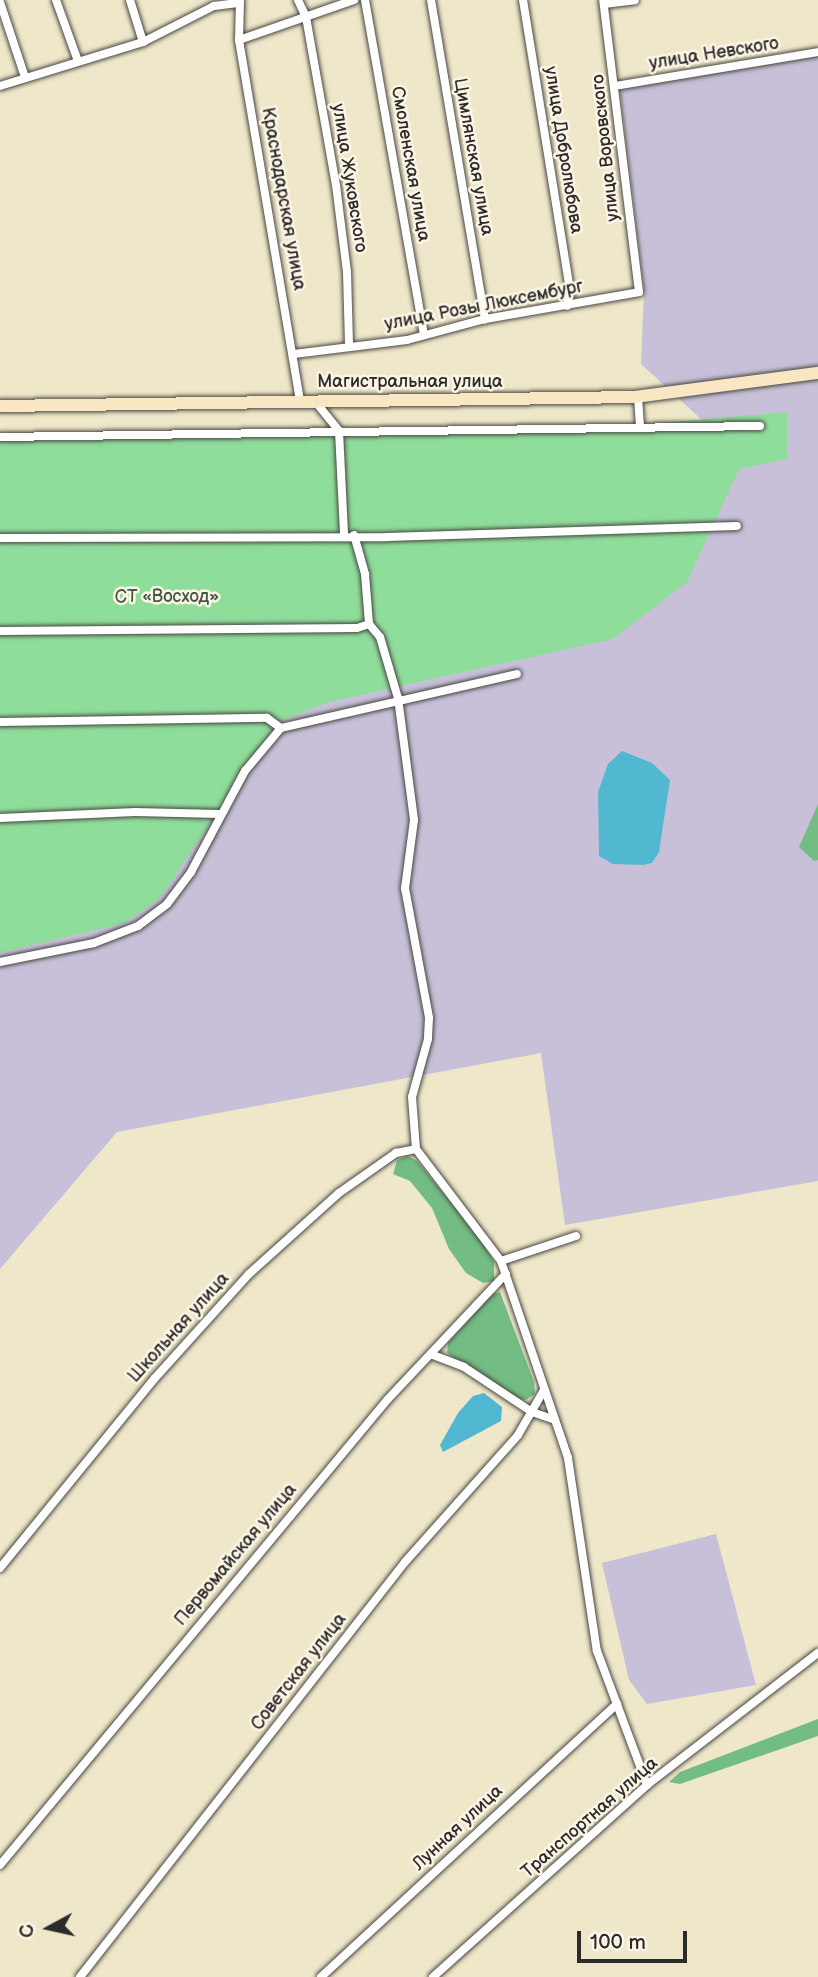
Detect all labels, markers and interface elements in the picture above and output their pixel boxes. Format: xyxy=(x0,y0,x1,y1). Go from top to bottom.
street label: улица Невского xyxy=(648,33,780,75)
street label: улица Добролюбова xyxy=(539,65,587,235)
street label: улица Воровского xyxy=(588,73,624,223)
street label: Цимлянская улица xyxy=(449,77,497,237)
street label: Смоленская улица xyxy=(386,85,434,243)
street label: улица Жуковского xyxy=(327,102,371,254)
street label: Краснодарская улица xyxy=(256,106,310,292)
street label: улица Розы Люксембург xyxy=(383,276,585,336)
street label: Магистральная улица xyxy=(317,371,503,393)
park label: СТ «Восход» xyxy=(115,586,219,608)
street label: Школьная улица xyxy=(124,1269,234,1387)
street label: Первомайская улица xyxy=(170,1480,302,1630)
street label: Советская улица xyxy=(247,1609,351,1735)
street label: Транспортная улица xyxy=(517,1753,663,1883)
street label: Лунная улица xyxy=(408,1781,508,1875)
north arrow xyxy=(14,1893,84,1963)
scale bar xyxy=(580,1918,690,1962)
text: С xyxy=(15,1923,40,1939)
text: 100 m xyxy=(590,1930,646,1955)

